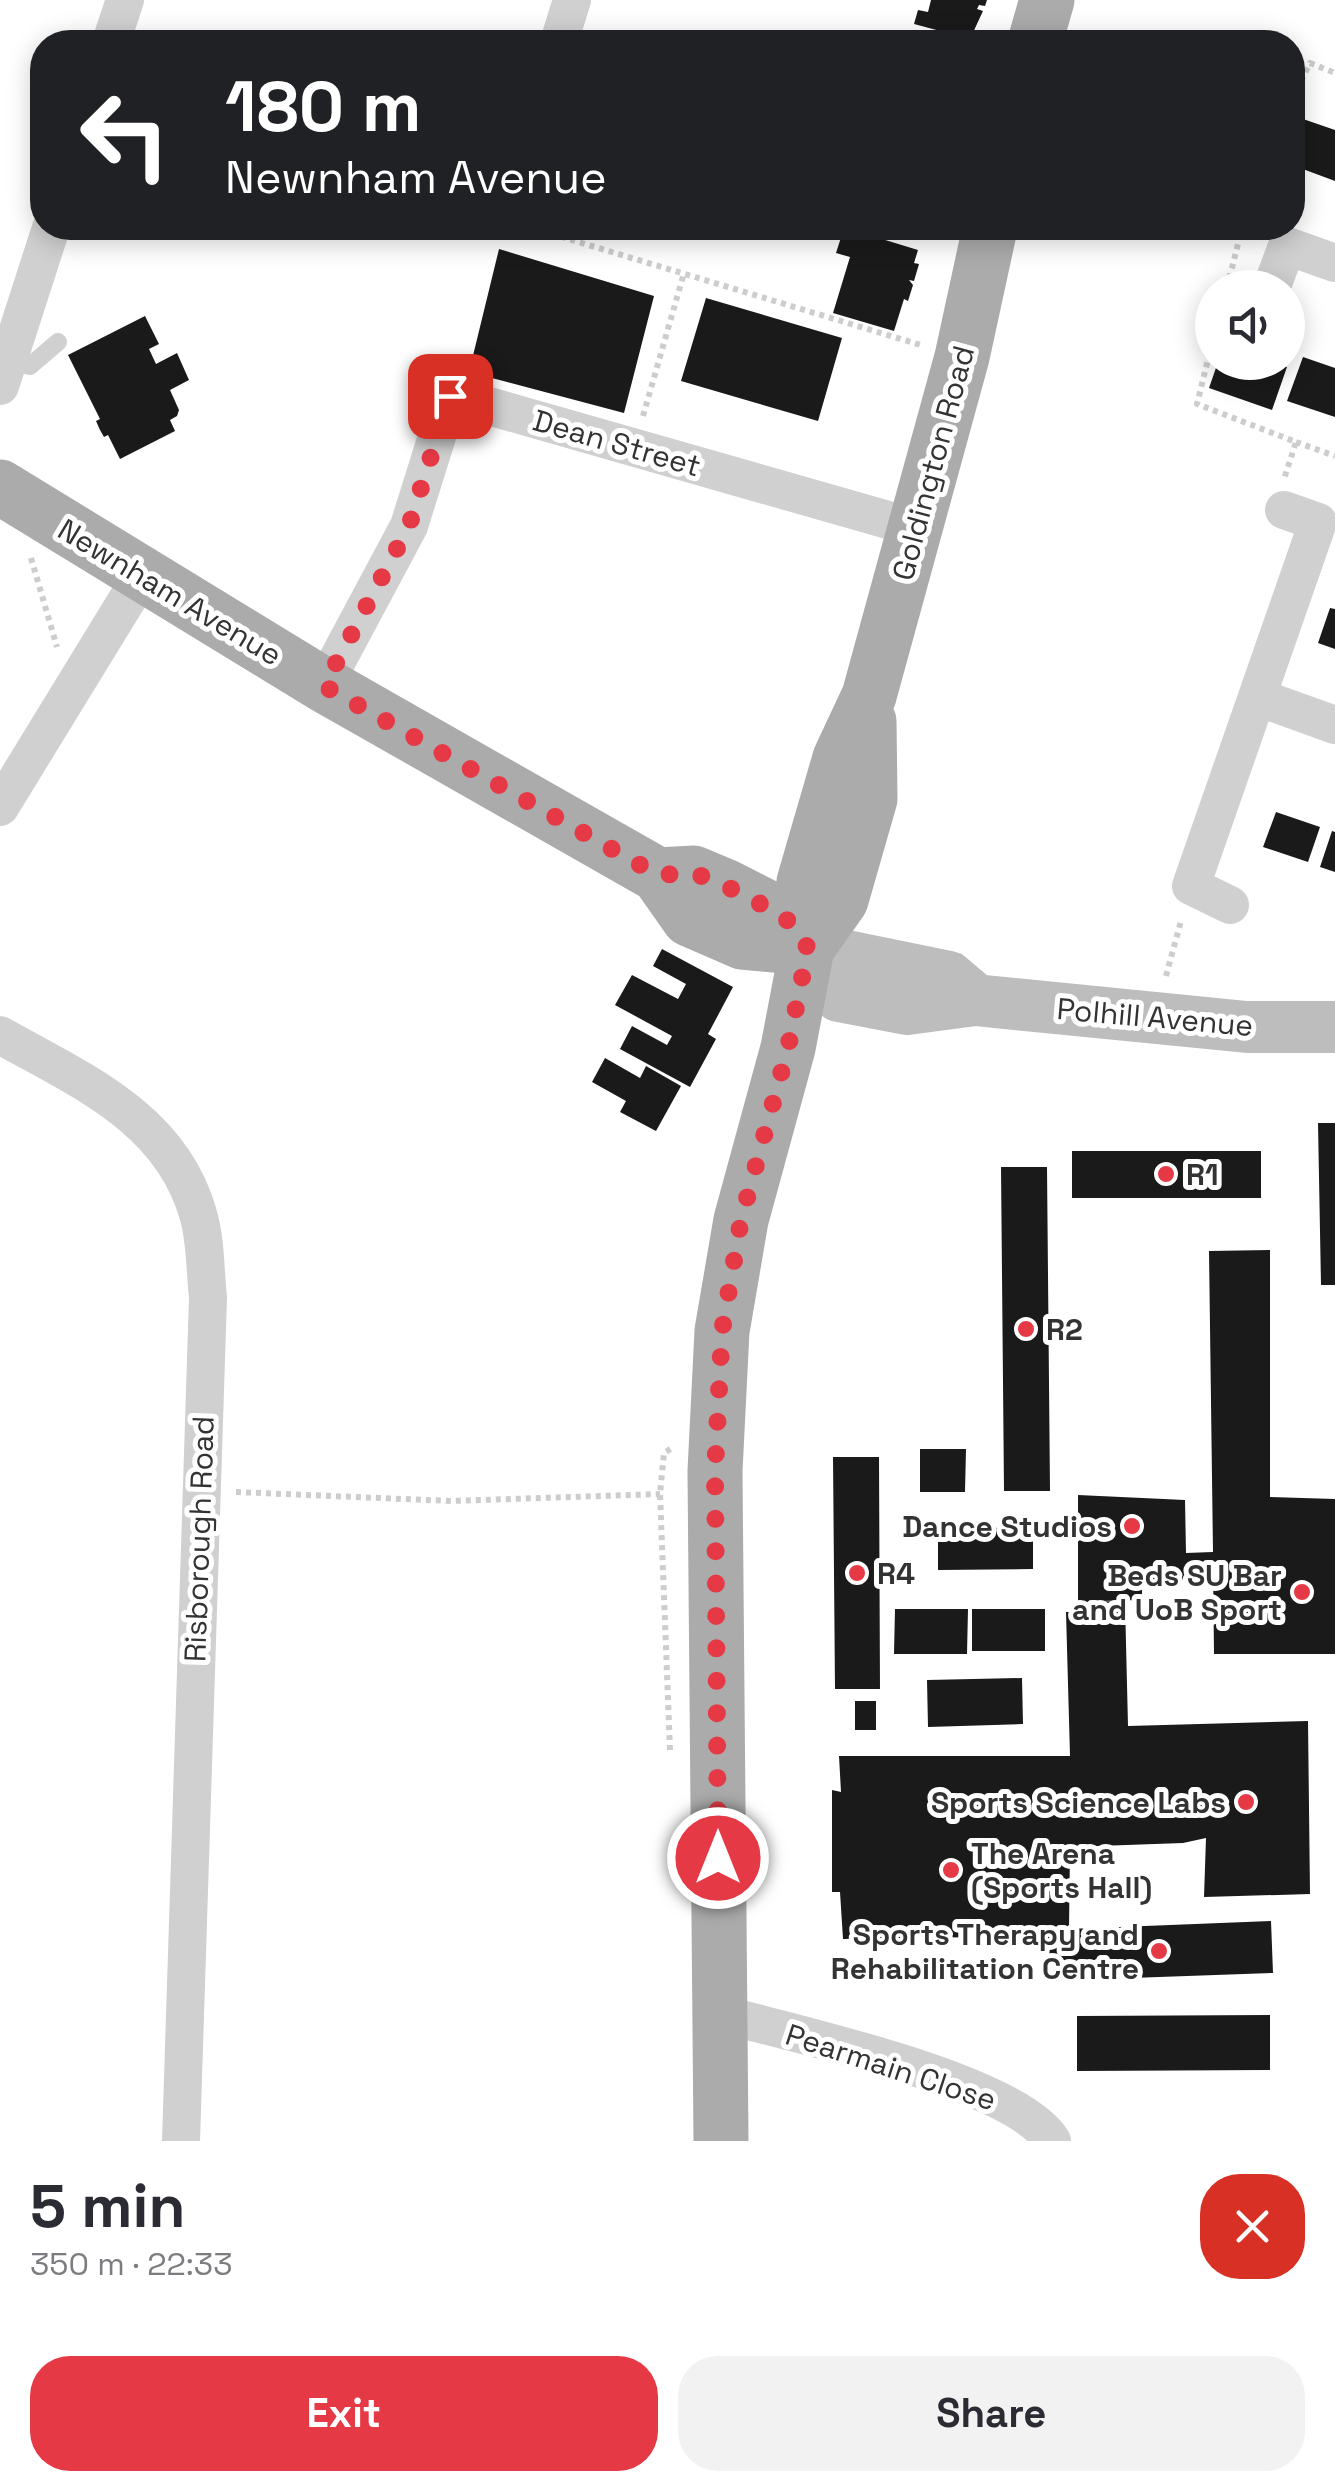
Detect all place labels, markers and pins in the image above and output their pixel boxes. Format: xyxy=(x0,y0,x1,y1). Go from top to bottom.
pin xyxy=(408,354,493,439)
place label: R1 xyxy=(1186,1155,1219,1194)
marker: R1 xyxy=(1155,1163,1177,1185)
place label: R2 xyxy=(1046,1310,1083,1349)
marker: R2 xyxy=(1015,1318,1037,1340)
place label: Dance Studios xyxy=(902,1507,1112,1546)
marker: Dance Studios xyxy=(1121,1515,1143,1537)
place label: R4 xyxy=(877,1554,915,1593)
place label: Beds SU Bar and UoB Sport xyxy=(1072,1556,1282,1629)
marker: R4 xyxy=(846,1562,868,1584)
marker: Beds SU Bar and UoB Sport xyxy=(1291,1581,1313,1603)
place label: Sports Science Labs xyxy=(931,1783,1226,1822)
marker: Sports Science Labs xyxy=(1235,1791,1257,1813)
place label: The Arena (Sports Hall) xyxy=(971,1834,1152,1907)
marker: The Arena (Sports Hall) xyxy=(940,1859,962,1881)
place label: Sports Therapy and Rehabilitation Centre xyxy=(831,1915,1139,1988)
marker: Sports Therapy and Rehabilitation Centre xyxy=(1148,1940,1170,1962)

